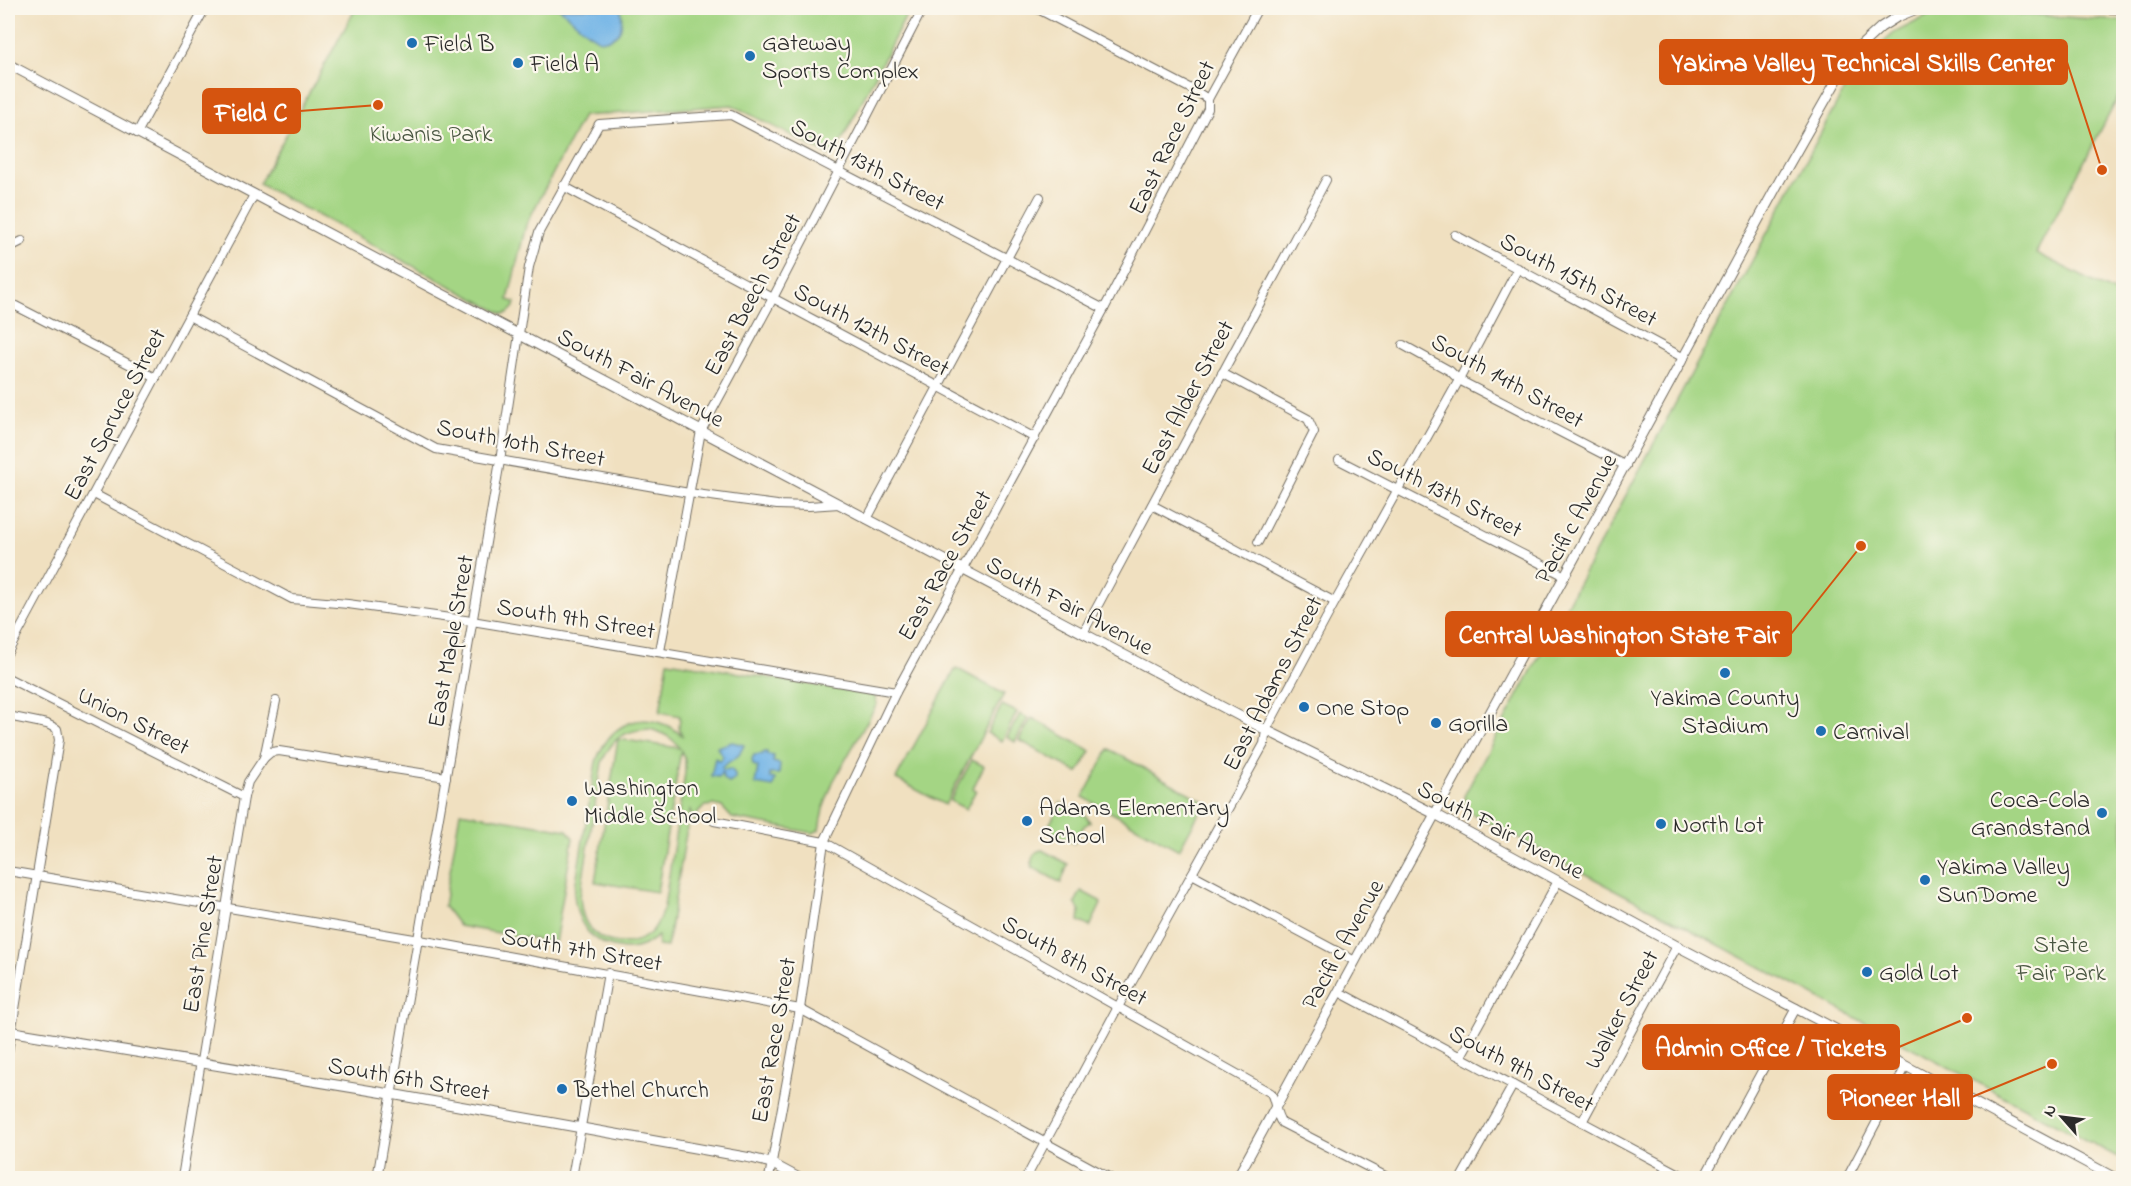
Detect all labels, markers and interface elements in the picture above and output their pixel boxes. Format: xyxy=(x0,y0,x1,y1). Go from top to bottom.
place label: Gateway Sports Complex xyxy=(762,27,919,90)
place label: Field B xyxy=(423,28,494,63)
marker: Field B xyxy=(405,36,419,50)
callout: Yakima Valley Technical Skills Center xyxy=(1660,40,2067,84)
text: Yakima Valley Technical Skills Center xyxy=(1670,46,2056,84)
place label: Field A xyxy=(529,48,599,83)
marker: Gateway Sports Complex xyxy=(743,49,757,63)
street label: East Race Street xyxy=(1121,55,1226,221)
marker: Field A xyxy=(511,56,525,70)
callout: Field C xyxy=(203,89,300,133)
text: Field C xyxy=(213,96,287,134)
street label: South 13th Street xyxy=(783,111,950,222)
park label: Kiwanis Park xyxy=(370,118,493,153)
street label: East Beech Street xyxy=(697,207,812,383)
street label: South 15th Street xyxy=(1493,225,1663,338)
street label: South 12th Street xyxy=(786,275,955,387)
street label: East Alder Street xyxy=(1134,315,1245,482)
street label: South Fair Avenue xyxy=(550,320,730,438)
street label: East Spruce Street xyxy=(56,323,177,508)
street label: South 14th Street xyxy=(1424,326,1590,439)
street label: South 10th Street xyxy=(433,411,608,478)
street label: South 13th Street xyxy=(1360,440,1528,549)
street label: Pacific Avenue xyxy=(1527,447,1628,591)
street label: East Race Street xyxy=(890,484,1002,648)
street label: South Fair Avenue xyxy=(979,548,1159,666)
street label: East Maple Street xyxy=(420,552,485,731)
street label: South 9th Street xyxy=(494,591,657,650)
street label: East Adams Street xyxy=(1215,591,1333,778)
callout: Central Washington State Fair xyxy=(1446,612,1791,656)
text: Central Washington State Fair xyxy=(1459,618,1780,657)
marker: Yakima County Stadium xyxy=(1718,666,1732,680)
street label: Union Street xyxy=(71,679,195,766)
place label: Yakima County Stadium xyxy=(1651,682,1799,745)
place label: One Stop xyxy=(1316,692,1409,727)
marker: One Stop xyxy=(1297,700,1311,714)
place label: Gorilla xyxy=(1448,708,1508,743)
marker: Gorilla xyxy=(1429,716,1443,730)
place label: Carnival xyxy=(1833,716,1909,751)
marker: Carnival xyxy=(1814,724,1828,738)
place label: Washington Middle School xyxy=(584,772,716,835)
street label: South Fair Avenue xyxy=(1410,772,1590,890)
place label: Coca-Cola Grandstand xyxy=(1971,784,2091,847)
place label: Adams Elementary School xyxy=(1039,792,1229,855)
marker: Washington Middle School xyxy=(565,794,579,808)
marker: Coca-Cola Grandstand xyxy=(2095,806,2109,820)
place label: North Lot xyxy=(1673,809,1764,844)
marker: Adams Elementary School xyxy=(1020,814,1034,828)
marker: North Lot xyxy=(1654,817,1668,831)
place label: Yakima Valley SunDome xyxy=(1937,851,2070,914)
street label: East Pine Street xyxy=(175,853,234,1016)
street label: Pacific Avenue xyxy=(1294,873,1395,1017)
marker: Yakima Valley SunDome xyxy=(1918,873,1932,887)
street label: South 8th Street xyxy=(994,908,1153,1017)
street label: South 7th Street xyxy=(498,920,665,983)
park label: State Fair Park xyxy=(2015,929,2106,992)
street label: Walker Street xyxy=(1577,944,1669,1076)
street label: East Race Street xyxy=(744,955,807,1126)
place label: Gold Lot xyxy=(1879,957,1959,992)
marker: Gold Lot xyxy=(1860,965,1874,979)
street label: South 9th Street xyxy=(1442,1017,1600,1123)
callout: Admin Office / Tickets xyxy=(1643,1025,1899,1069)
text: Admin Office / Tickets xyxy=(1655,1031,1887,1069)
street label: South 6th Street xyxy=(325,1049,492,1112)
place label: Bethel Church xyxy=(573,1074,709,1109)
callout: Pioneer Hall xyxy=(1828,1075,1972,1119)
text: Pioneer Hall xyxy=(1840,1081,1960,1119)
marker: Bethel Church xyxy=(555,1082,569,1096)
north arrow xyxy=(2032,1087,2092,1147)
text: N xyxy=(2037,1100,2064,1121)

